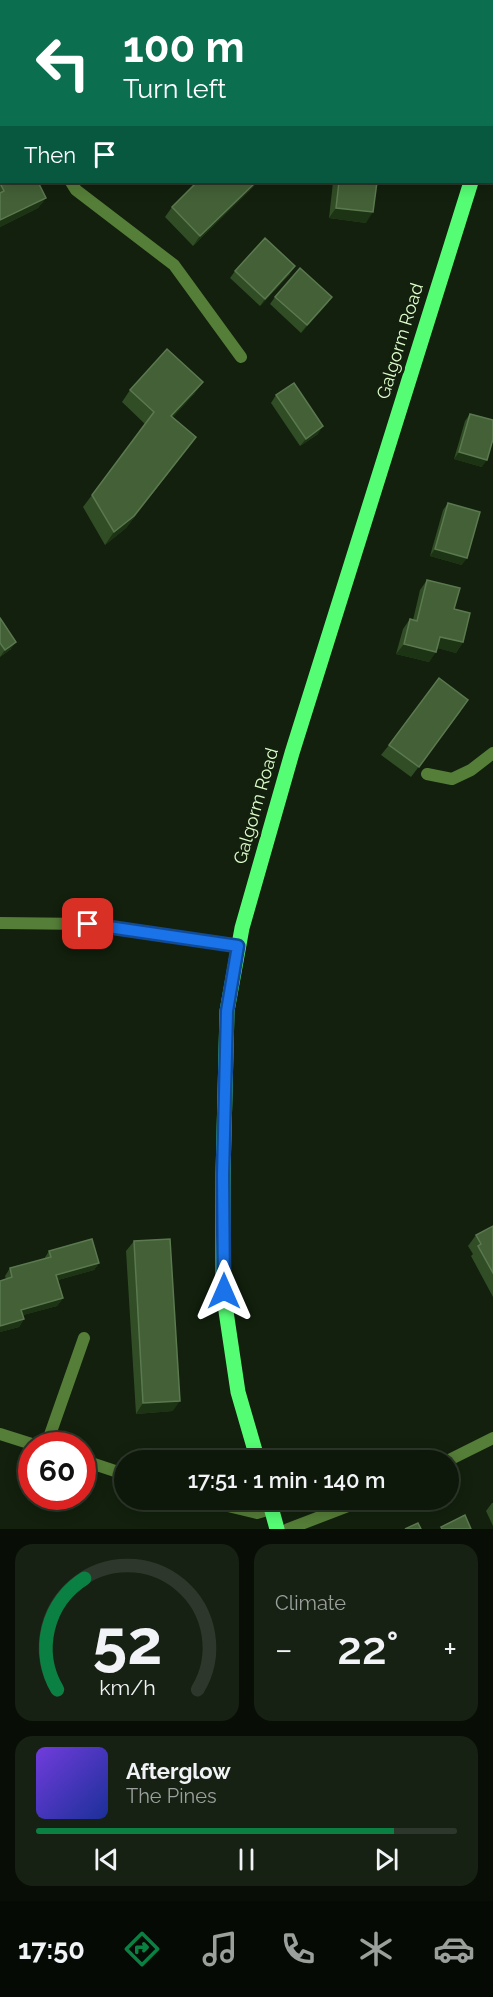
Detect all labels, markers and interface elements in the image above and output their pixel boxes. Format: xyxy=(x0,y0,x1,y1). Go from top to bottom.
text: 100 m xyxy=(123,23,245,72)
icon: left xyxy=(24,24,102,102)
text: Turn left xyxy=(123,73,226,104)
icon: arrive xyxy=(88,138,121,171)
text: Then xyxy=(24,142,76,168)
street label: Galgorm Road xyxy=(372,280,427,401)
street label: Galgorm Road xyxy=(229,745,282,866)
pin xyxy=(62,898,113,949)
icon: arrive xyxy=(71,907,104,940)
position arrow xyxy=(192,1259,256,1323)
speed limit sign: 60 xyxy=(18,1432,96,1510)
text: 17:51 · 1 min · 140 m xyxy=(188,1467,385,1493)
text: Climate xyxy=(275,1591,346,1615)
text: 52 xyxy=(92,1605,162,1679)
text: 22° xyxy=(337,1622,399,1675)
text: − xyxy=(275,1630,293,1669)
text: + xyxy=(443,1630,457,1669)
text: km/h xyxy=(99,1675,155,1700)
text: Afterglow xyxy=(126,1758,231,1784)
text: The Pines xyxy=(126,1784,217,1808)
icon: previous xyxy=(90,1843,123,1876)
icon: pause xyxy=(230,1843,263,1876)
icon: next xyxy=(370,1843,403,1876)
icon: directions xyxy=(121,1928,163,1970)
icon: music xyxy=(199,1928,241,1970)
icon: phone xyxy=(277,1928,319,1970)
icon: climate xyxy=(355,1928,397,1970)
icon: car xyxy=(433,1928,475,1970)
text: 17:50 xyxy=(18,1934,85,1965)

